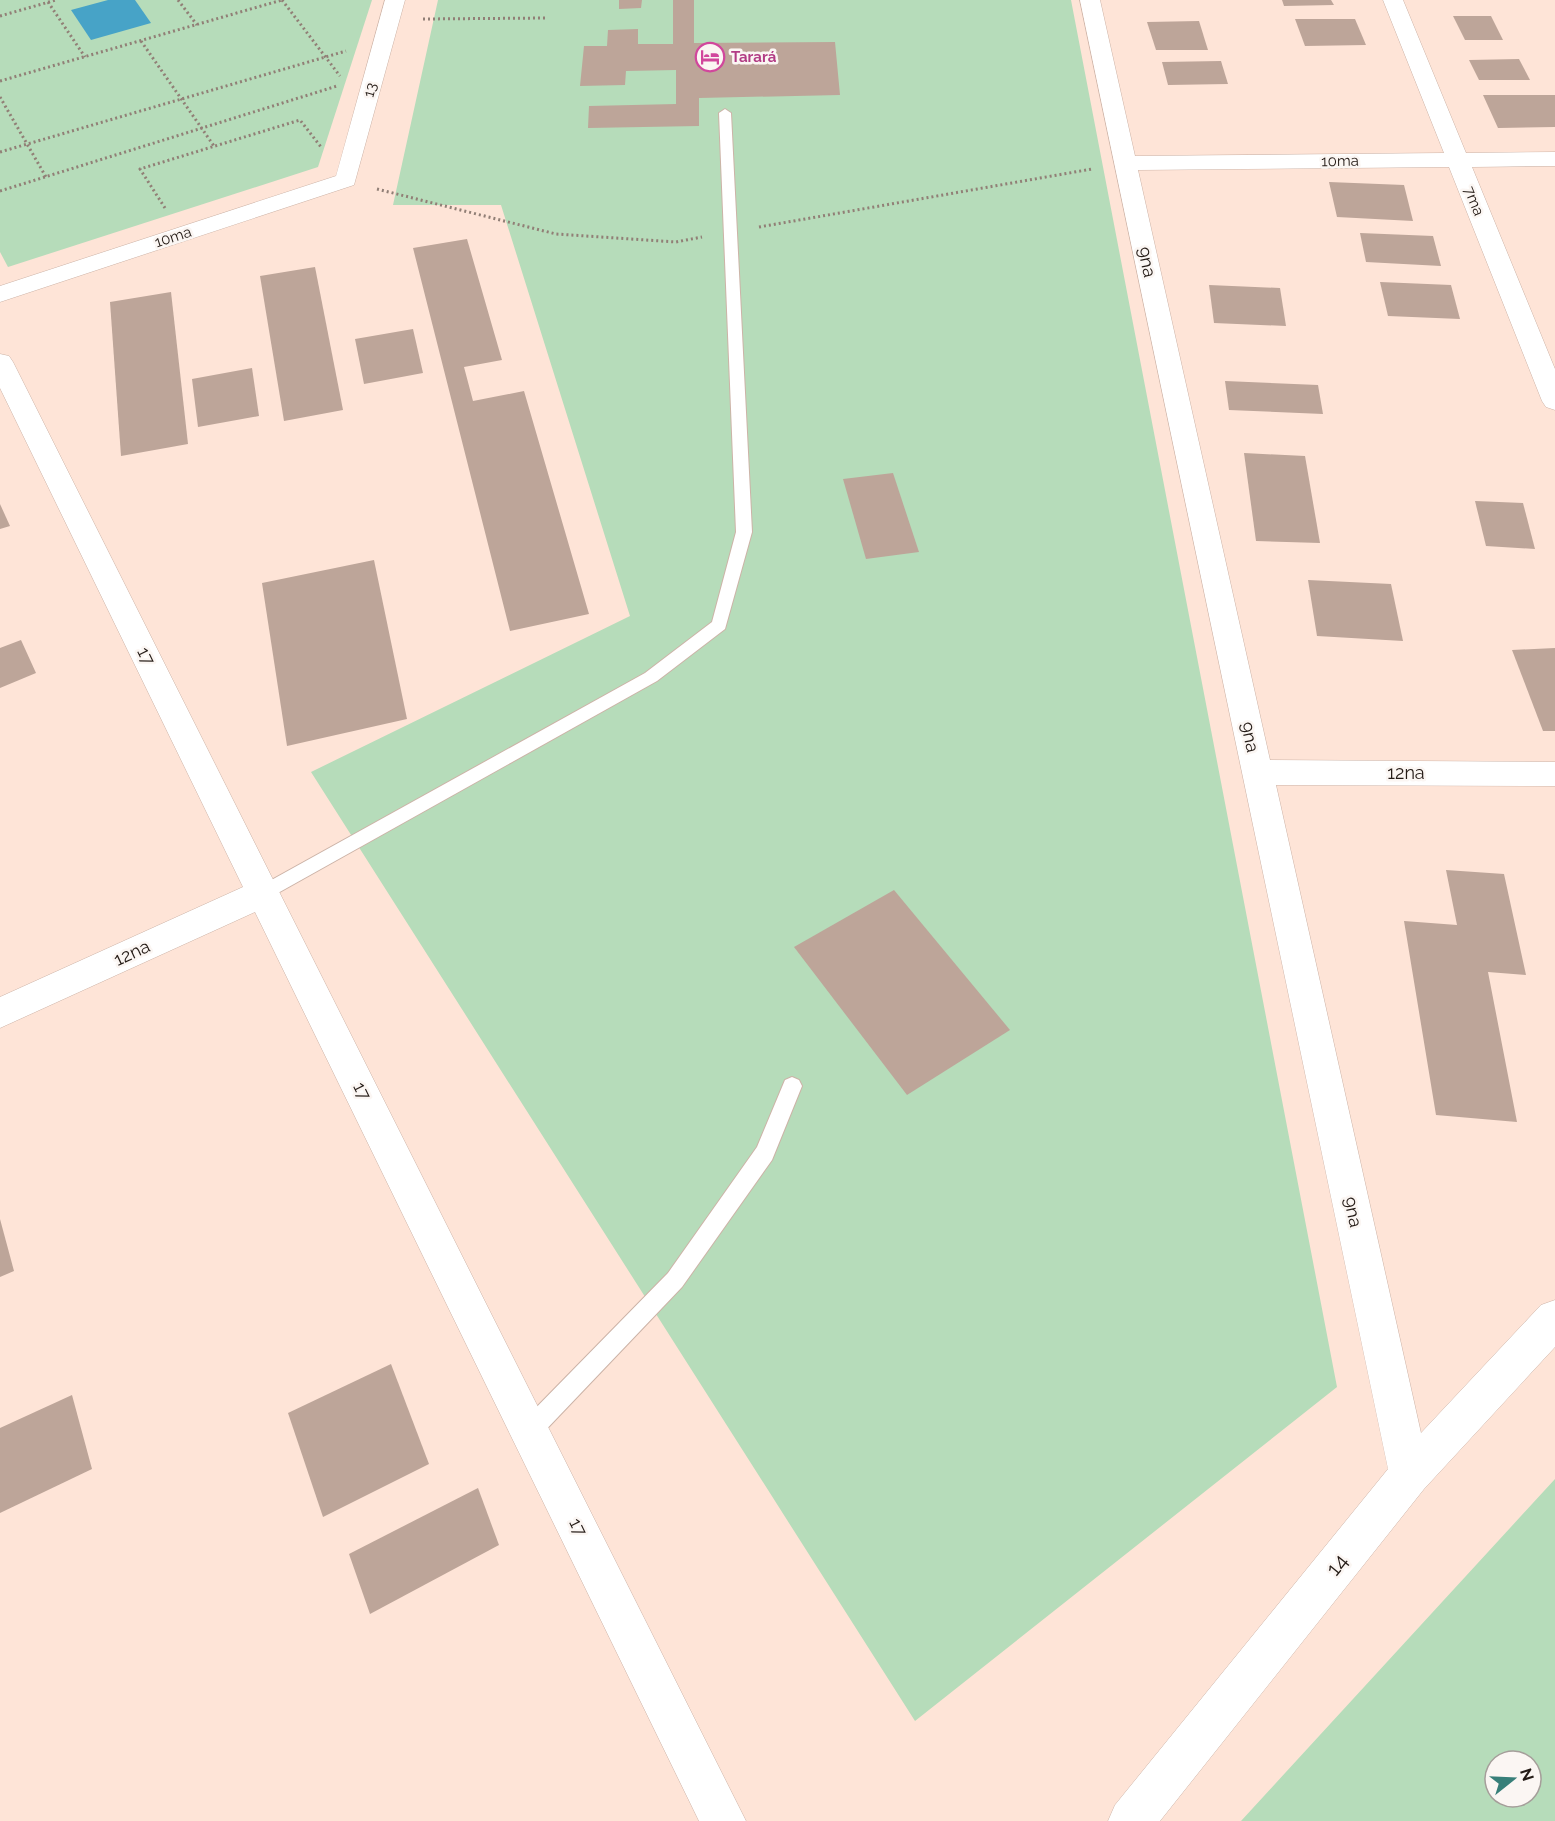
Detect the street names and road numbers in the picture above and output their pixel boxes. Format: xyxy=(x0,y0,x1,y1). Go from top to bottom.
street label: 13 xyxy=(359,81,381,99)
street label: 10ma xyxy=(1321,152,1359,170)
street label: 7ma xyxy=(1460,184,1488,218)
street label: 10ma xyxy=(152,223,194,251)
street label: 9na xyxy=(1134,245,1161,279)
street label: 17 xyxy=(133,643,160,668)
street label: 9na xyxy=(1237,720,1264,754)
street label: 12na xyxy=(1387,762,1425,783)
street label: 12na xyxy=(110,935,153,970)
street label: 17 xyxy=(349,1078,376,1103)
street label: 9na xyxy=(1340,1195,1367,1229)
street label: 17 xyxy=(565,1514,592,1539)
street label: 14 xyxy=(1320,1549,1353,1581)

